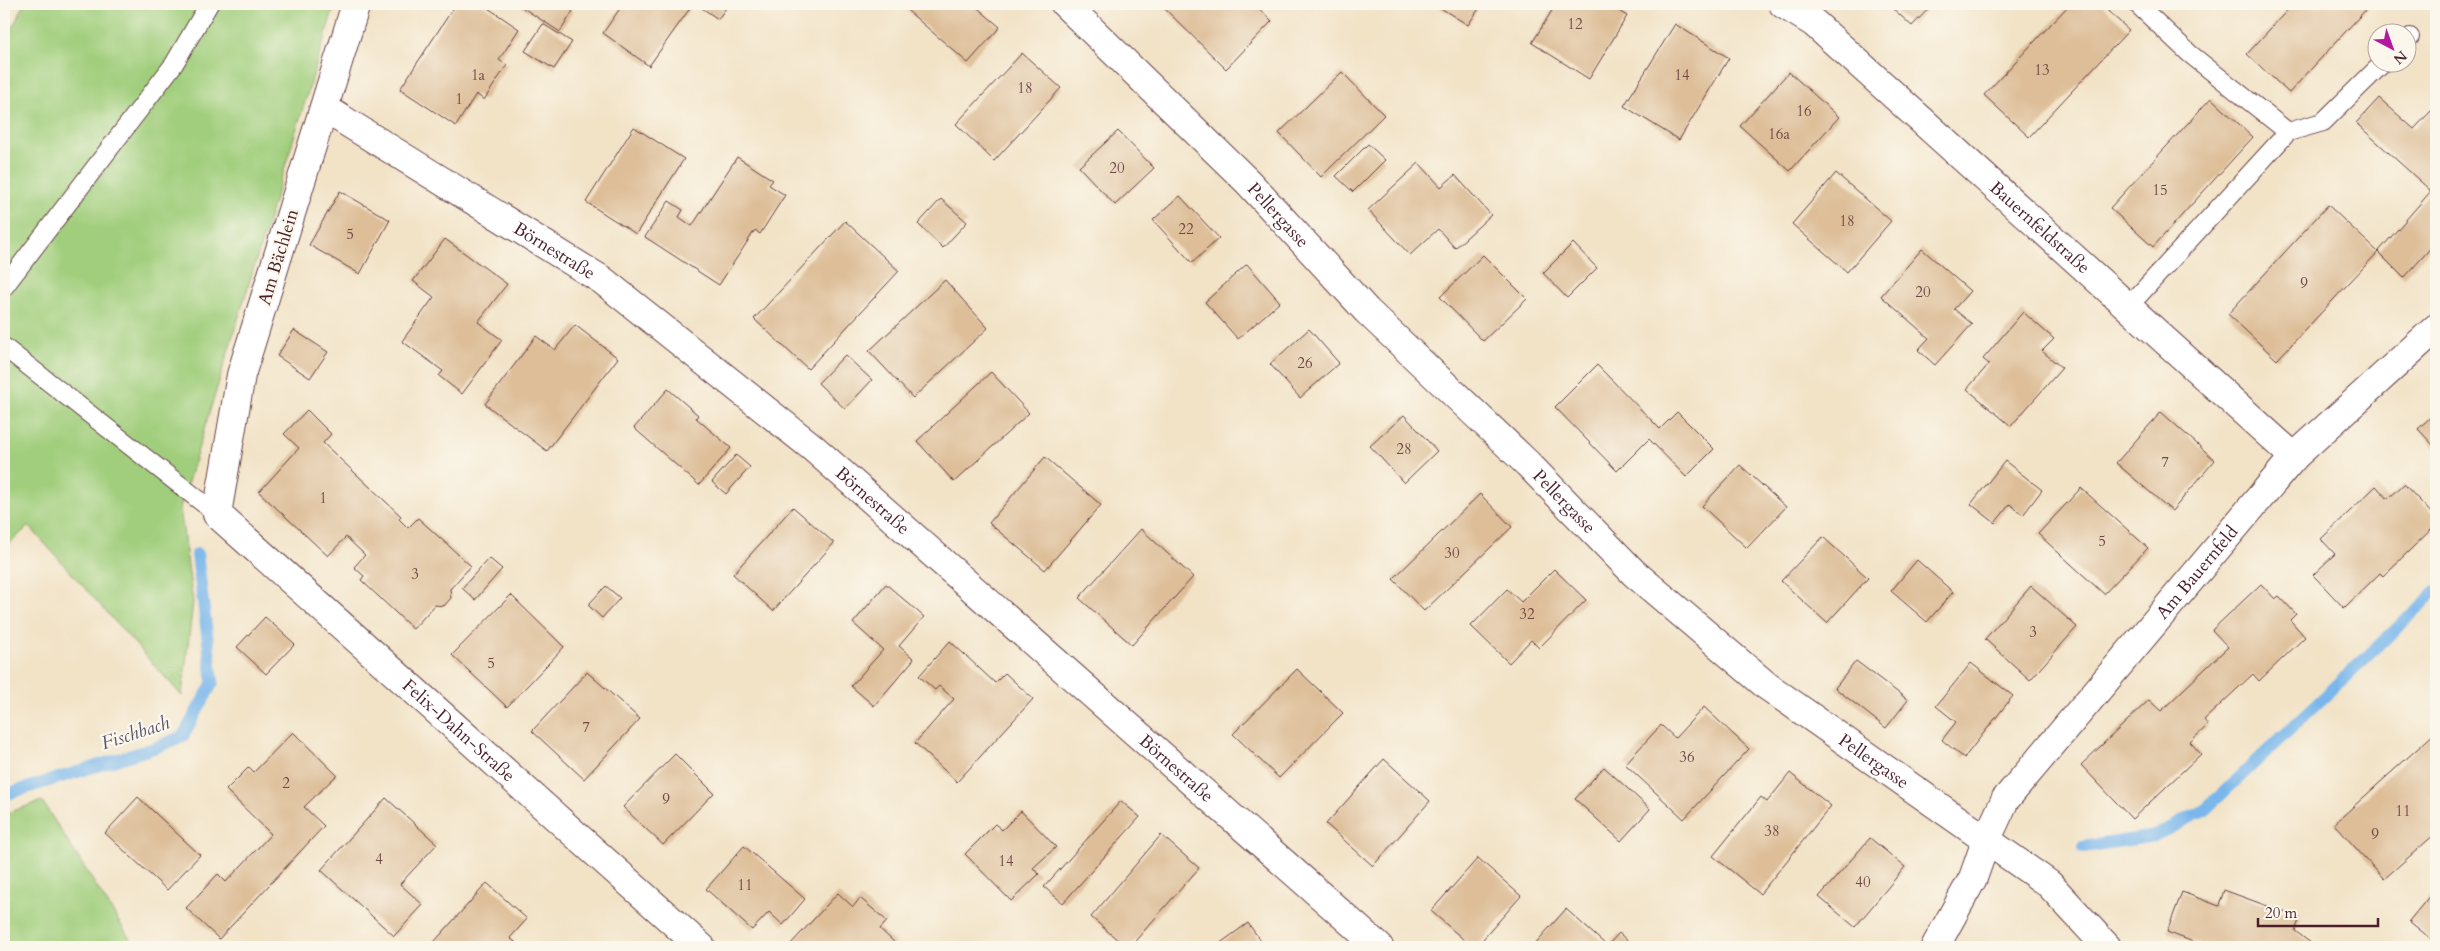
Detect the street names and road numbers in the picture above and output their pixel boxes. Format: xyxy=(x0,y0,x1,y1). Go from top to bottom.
street label: Bauernfeldstraße xyxy=(1984,176,2095,280)
street label: Pellergasse xyxy=(1241,177,1315,253)
street label: Am Bächlein xyxy=(252,205,305,308)
street label: Börnestraße xyxy=(509,216,600,286)
street label: Börnestraße xyxy=(830,461,915,541)
street label: Pellergasse xyxy=(1527,464,1601,539)
street label: Am Bauernfeld xyxy=(2150,520,2244,625)
street label: Felix-Dahn-Straße xyxy=(397,674,520,788)
street label: Pellergasse xyxy=(1833,728,1914,795)
street label: Börnestraße xyxy=(1133,729,1219,808)

